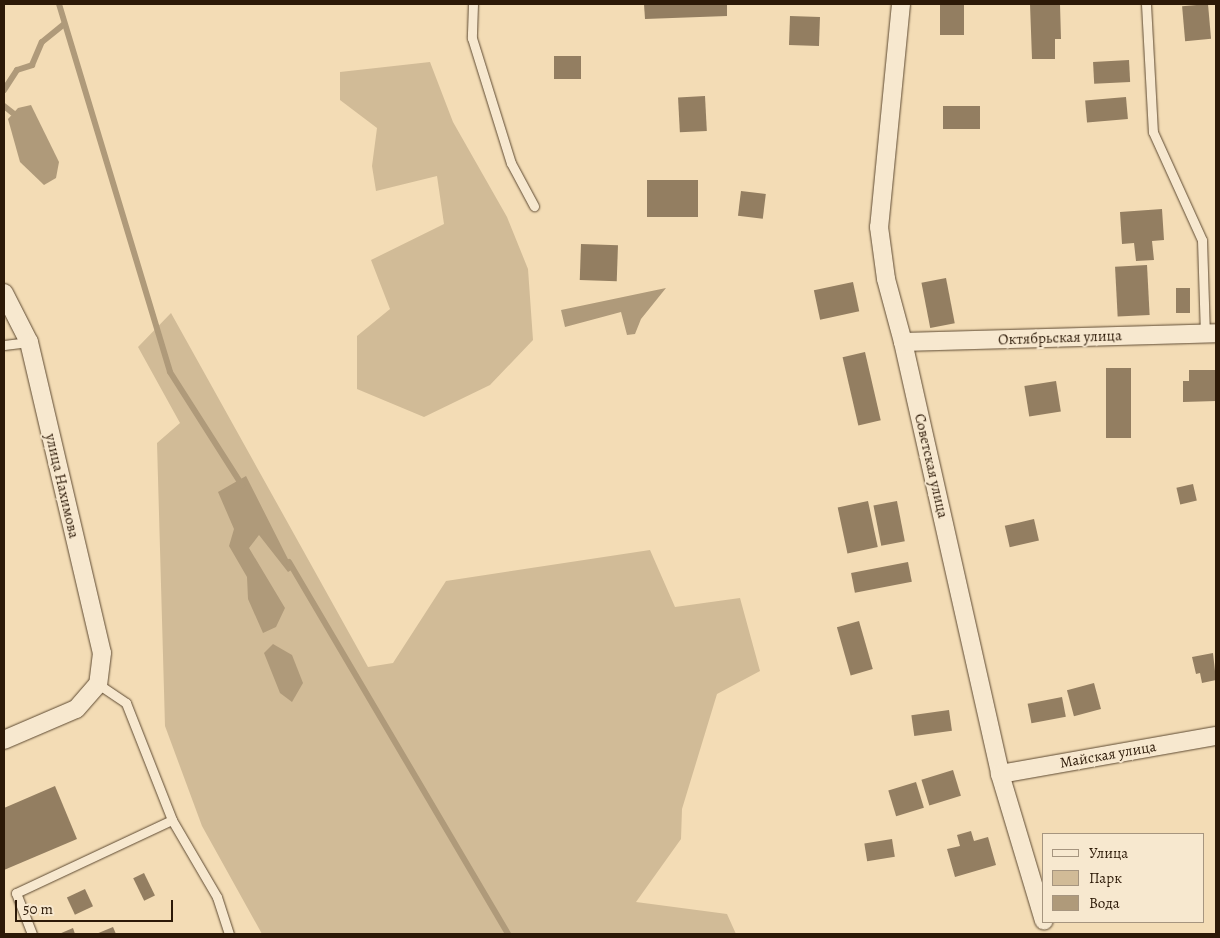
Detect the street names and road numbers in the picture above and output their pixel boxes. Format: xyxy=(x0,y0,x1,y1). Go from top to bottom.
street label: Октябрьская улица xyxy=(998,327,1122,349)
street label: Советская улица xyxy=(910,412,952,520)
street label: улица Нахимова xyxy=(41,432,83,540)
street label: Майская улица xyxy=(1058,738,1158,772)

